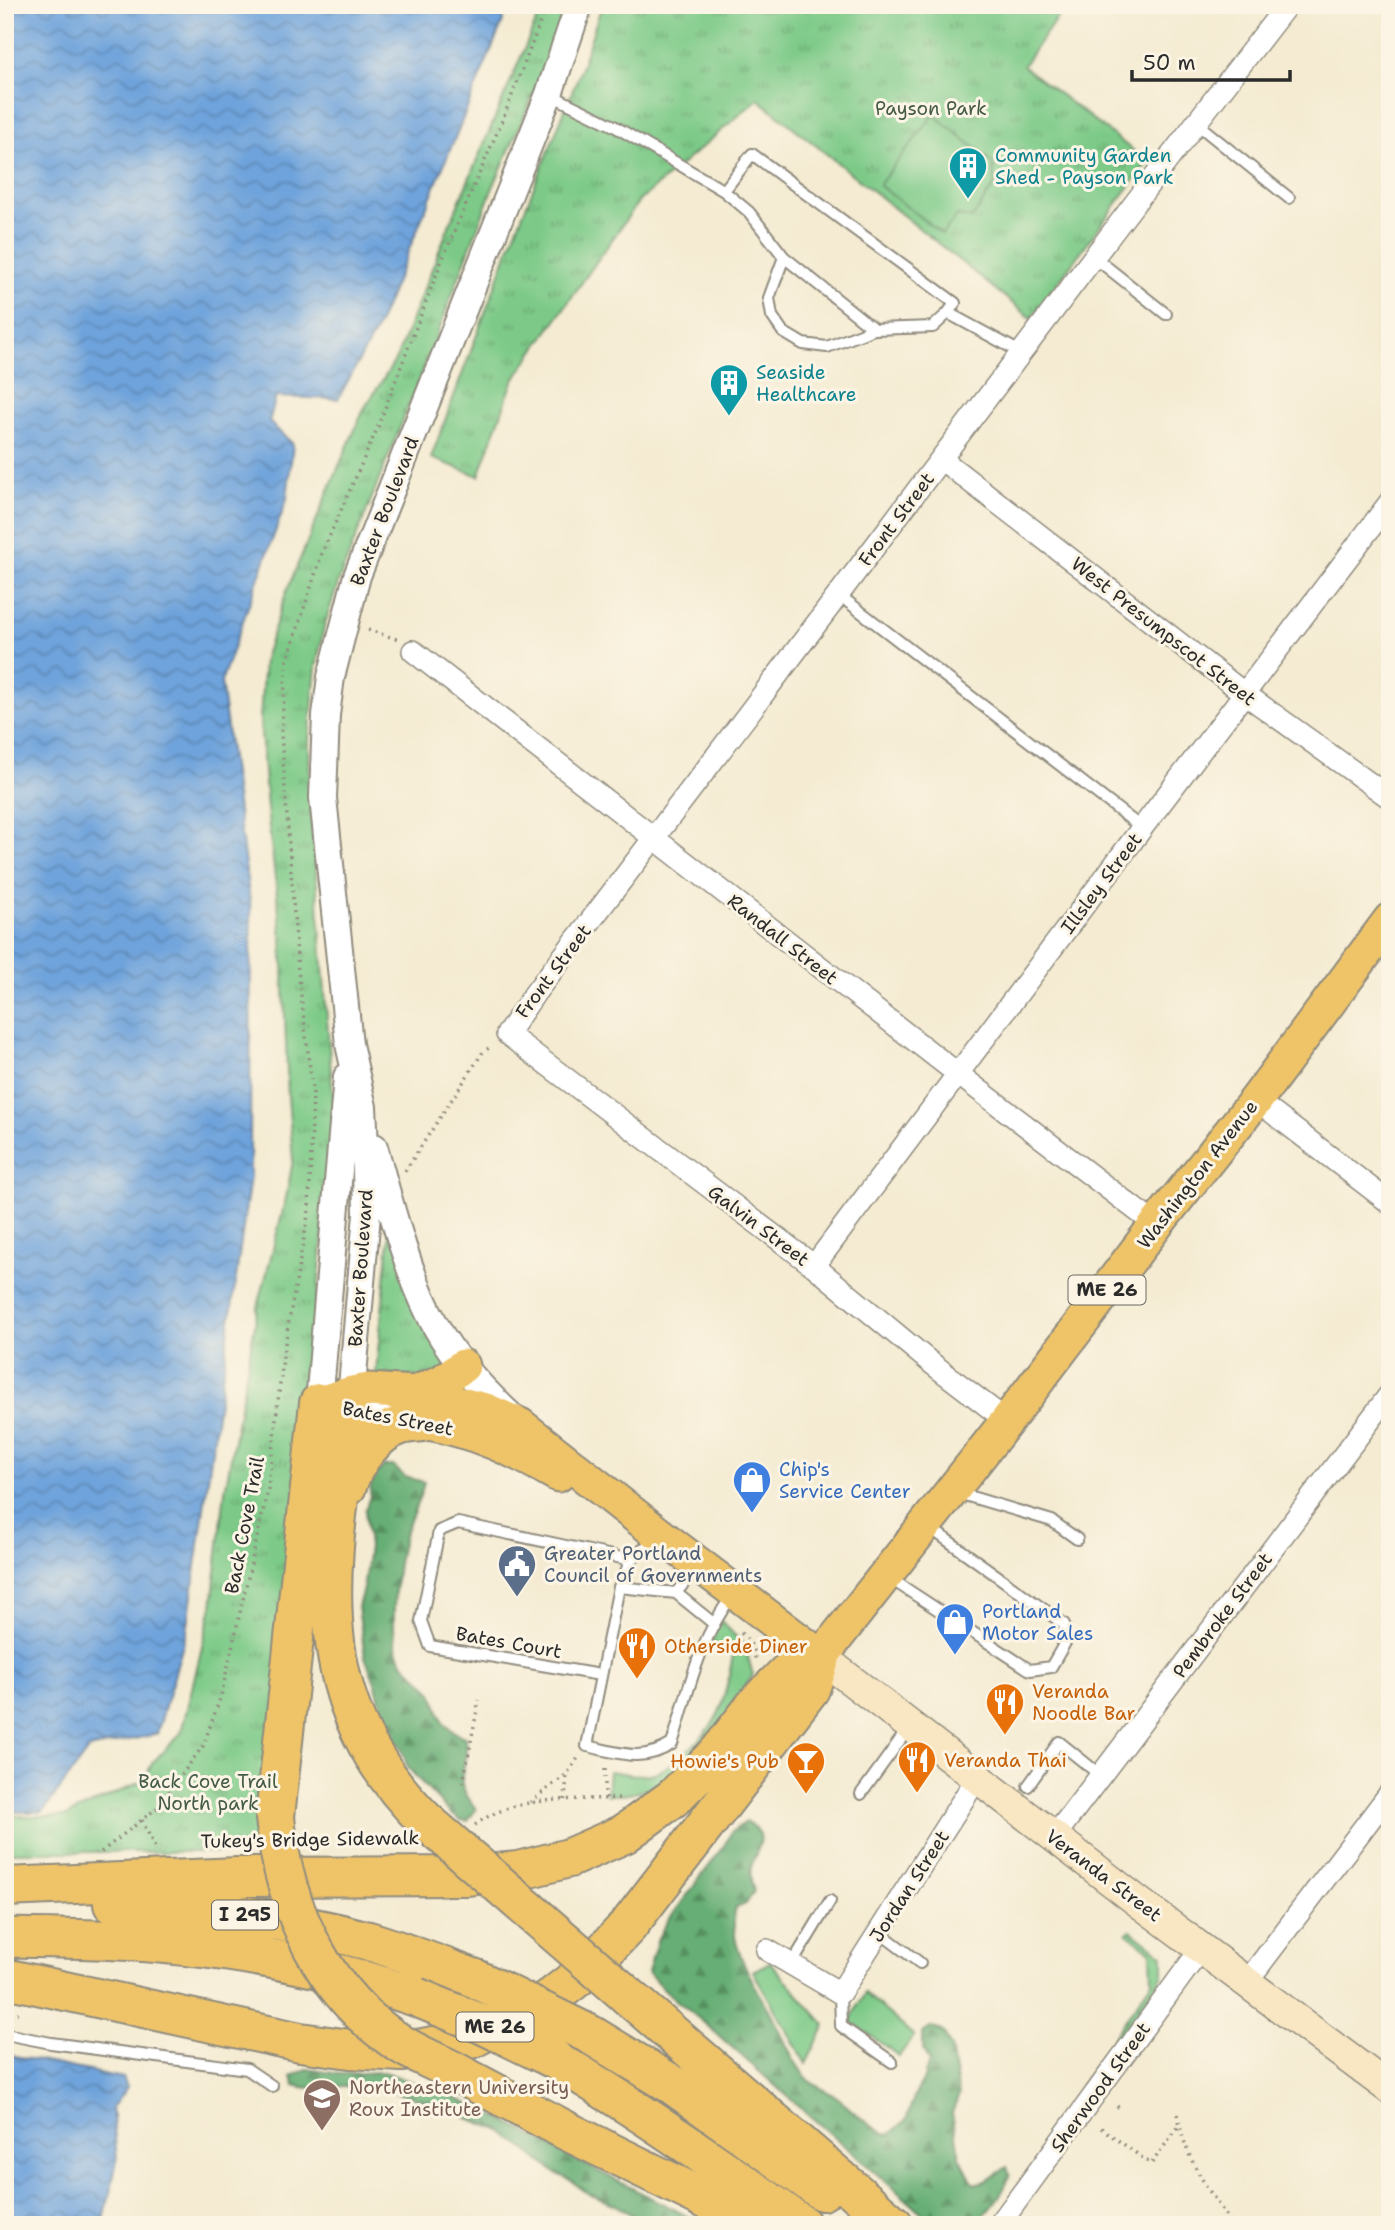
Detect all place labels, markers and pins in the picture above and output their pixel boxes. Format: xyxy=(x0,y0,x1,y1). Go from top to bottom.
place label: Community Garden Shed - Payson Park xyxy=(995,143,1174,190)
building icon: Community Garden Shed - Payson Park xyxy=(947,145,989,200)
place label: Seaside Healthcare xyxy=(756,360,857,407)
building icon: Seaside Healthcare xyxy=(708,362,750,417)
place label: Chip's Service Center xyxy=(779,1457,911,1504)
shop icon: Chip's Service Center xyxy=(731,1459,773,1514)
place label: Greater Portland Council of Governments xyxy=(544,1541,762,1588)
public building icon: Greater Portland Council of Governments xyxy=(496,1543,538,1598)
place label: Portland Motor Sales xyxy=(982,1599,1094,1646)
shop icon: Portland Motor Sales xyxy=(934,1601,976,1656)
restaurant icon: Otherside Diner xyxy=(616,1625,658,1680)
place label: Otherside Diner xyxy=(664,1634,808,1659)
place label: Veranda Noodle Bar xyxy=(1032,1679,1136,1726)
restaurant icon: Veranda Noodle Bar xyxy=(984,1681,1026,1736)
restaurant icon: Veranda Thai xyxy=(896,1739,938,1794)
bar icon: Howie's Pub xyxy=(785,1740,827,1795)
place label: Veranda Thai xyxy=(944,1748,1067,1773)
place label: Howie's Pub xyxy=(670,1749,779,1774)
place label: Northeastern University Roux Institute xyxy=(349,2075,569,2122)
school or university icon: Northeastern University Roux Institute xyxy=(301,2077,343,2132)

